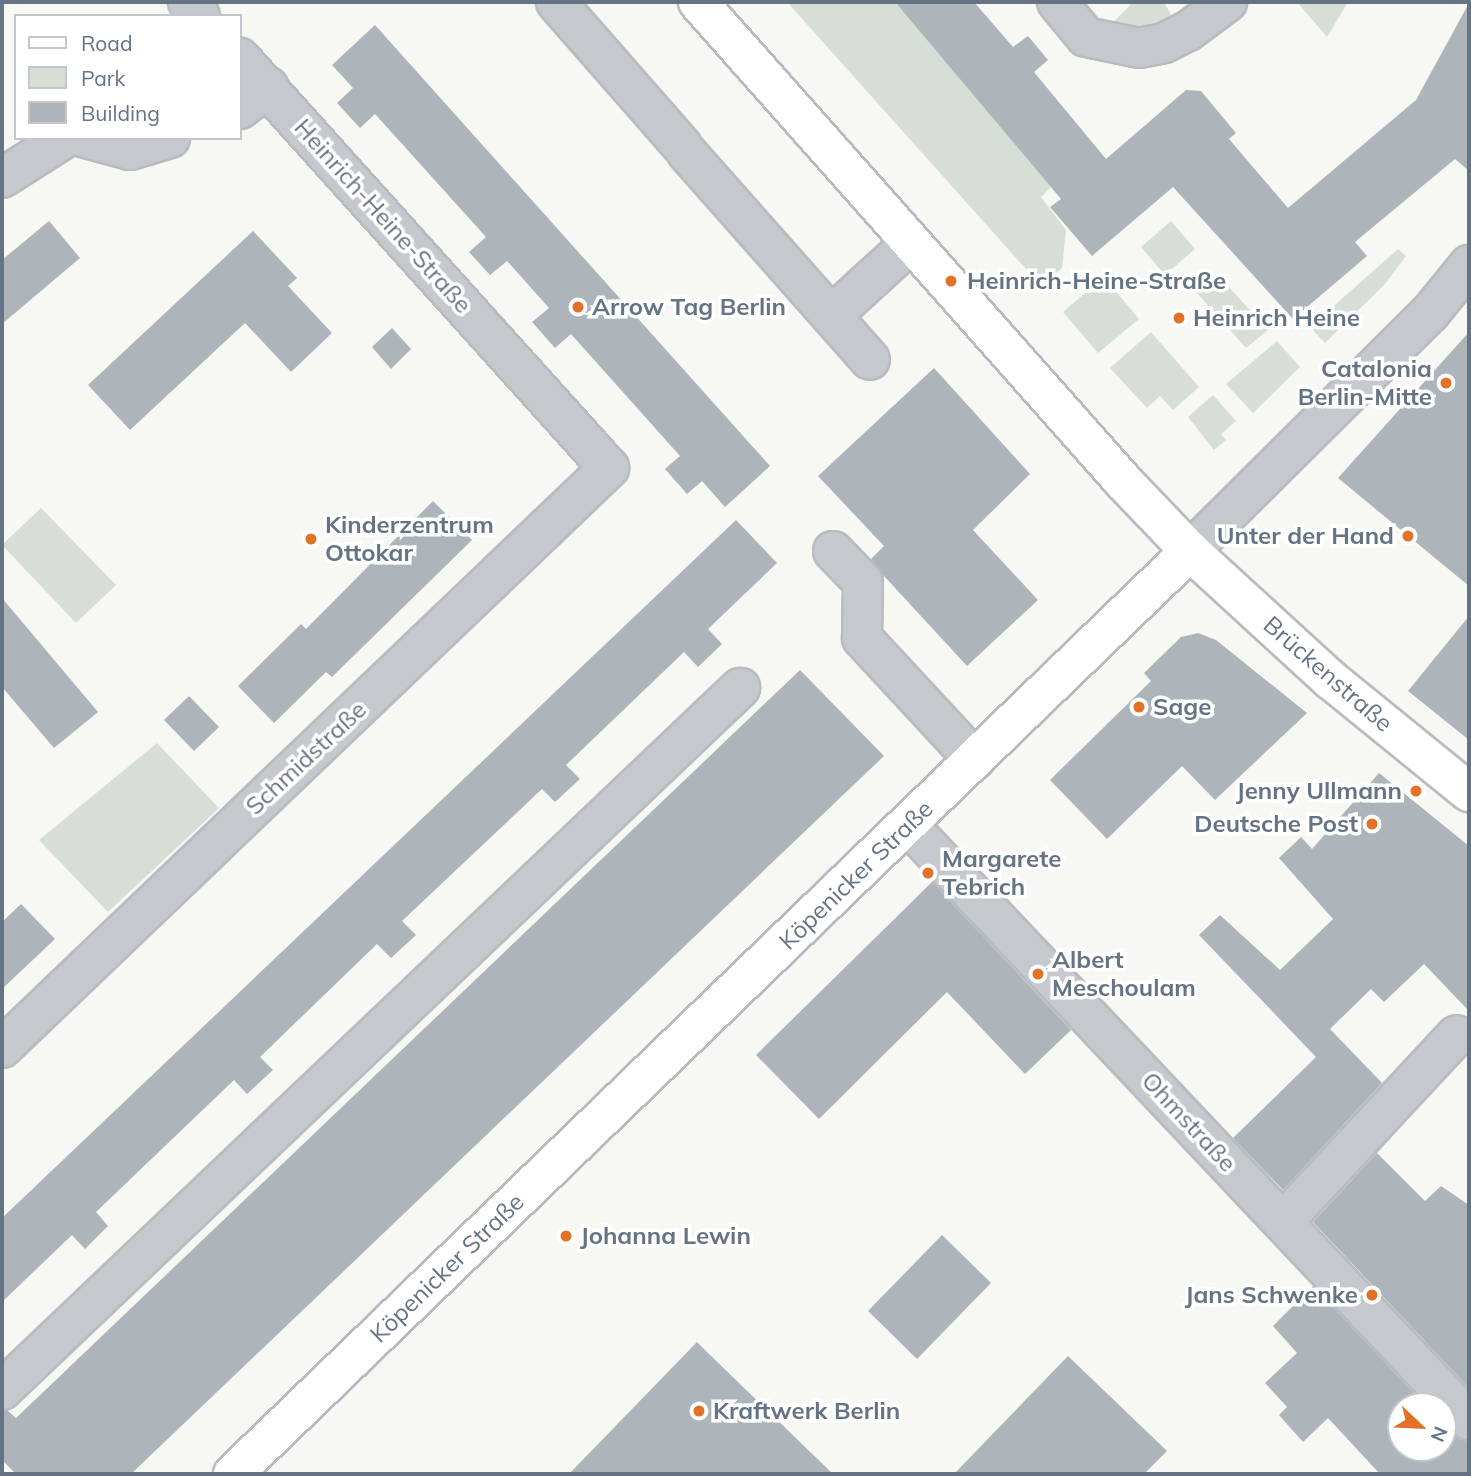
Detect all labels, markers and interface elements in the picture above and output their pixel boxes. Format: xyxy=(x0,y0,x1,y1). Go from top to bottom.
legend xyxy=(14,14,242,140)
text: Road xyxy=(81,30,132,56)
text: Park xyxy=(81,65,125,91)
text: Building xyxy=(81,100,160,126)
street label: Heinrich-Heine-Straße xyxy=(288,113,478,319)
place label: Heinrich-Heine-Straße xyxy=(967,267,1226,295)
marker: Heinrich-Heine-Straße xyxy=(941,271,961,291)
place label: Arrow Tag Berlin xyxy=(592,293,786,321)
marker: Arrow Tag Berlin xyxy=(570,299,586,315)
place label: Heinrich Heine xyxy=(1193,304,1360,332)
marker: Heinrich Heine xyxy=(1171,310,1187,326)
place label: Catalonia Berlin-Mitte xyxy=(1298,355,1432,411)
marker: Catalonia Berlin-Mitte xyxy=(1438,375,1454,391)
place label: Kinderzentrum Ottokar xyxy=(325,511,494,567)
place label: Unter der Hand xyxy=(1217,522,1394,550)
marker: Unter der Hand xyxy=(1400,528,1416,544)
marker: Kinderzentrum Ottokar xyxy=(303,531,319,547)
street label: Brückenstraße xyxy=(1258,610,1398,738)
place label: Sage xyxy=(1153,693,1211,721)
street label: Schmidstraße xyxy=(240,695,372,821)
marker: Sage xyxy=(1131,699,1147,715)
place label: Jenny Ullmann xyxy=(1236,777,1402,805)
marker: Jenny Ullmann xyxy=(1408,783,1424,799)
street label: Köpenicker Straße xyxy=(773,794,939,956)
place label: Deutsche Post xyxy=(1194,810,1358,838)
marker: Deutsche Post xyxy=(1364,816,1380,832)
place label: Margarete Tebrich xyxy=(942,845,1061,901)
marker: Margarete Tebrich xyxy=(920,865,936,881)
place label: Albert Meschoulam xyxy=(1052,946,1196,1002)
marker: Albert Meschoulam xyxy=(1030,966,1046,982)
street label: Ohmstraße xyxy=(1136,1066,1242,1178)
street label: Köpenicker Straße xyxy=(364,1187,530,1349)
place label: Johanna Lewin xyxy=(580,1222,751,1250)
marker: Johanna Lewin xyxy=(558,1228,574,1244)
place label: Jans Schwenke xyxy=(1185,1281,1358,1309)
marker: Jans Schwenke xyxy=(1364,1287,1380,1303)
north arrow xyxy=(1387,1392,1457,1462)
place label: Kraftwerk Berlin xyxy=(713,1397,900,1425)
marker: Kraftwerk Berlin xyxy=(691,1403,707,1419)
text: N xyxy=(1426,1423,1453,1446)

